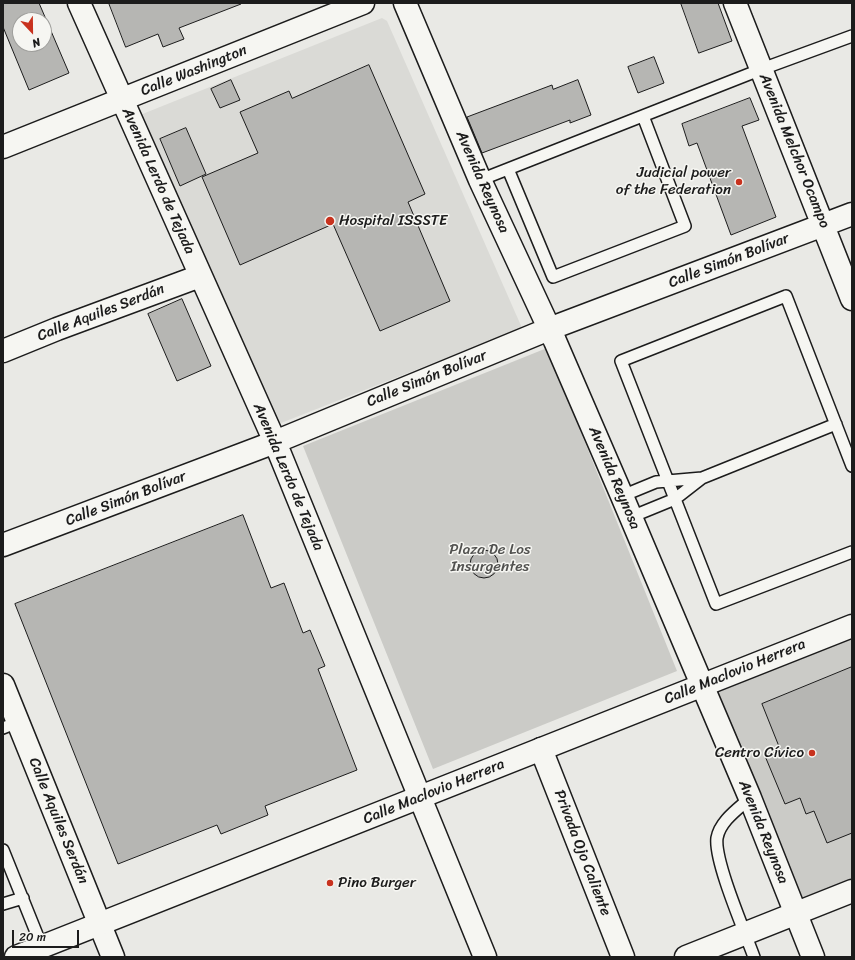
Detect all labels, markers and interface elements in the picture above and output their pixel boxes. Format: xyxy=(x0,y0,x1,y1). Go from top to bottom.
north arrow xyxy=(12,12,52,52)
text: N xyxy=(29,32,43,53)
street label: Calle Washington xyxy=(138,42,250,100)
street label: Avenida Melchor Ocampo xyxy=(755,71,833,231)
street label: Avenida Lerdo de Tejada xyxy=(118,105,198,257)
street label: Avenida Reynosa xyxy=(451,128,513,236)
place label: Judicial power of the Federation xyxy=(616,164,731,199)
marker: Judicial power of the Federation xyxy=(734,177,744,187)
place label: Hospital ISSSTE xyxy=(339,212,447,230)
marker: Hospital ISSSTE xyxy=(324,215,336,227)
street label: Calle Simón Bolívar xyxy=(666,230,792,292)
street label: Calle Aquiles Serdán xyxy=(35,280,167,346)
street label: Calle Simón Bolívar xyxy=(364,347,490,411)
street label: Avenida Lerdo de Tejada xyxy=(249,401,327,553)
street label: Avenida Reynosa xyxy=(584,424,644,532)
street label: Calle Simón Bolívar xyxy=(63,468,189,530)
park label: Plaza De Los Insurgentes xyxy=(449,541,531,576)
street label: Calle Maclovio Herrera xyxy=(662,635,808,709)
place label: Centro Cívico xyxy=(715,744,804,762)
marker: Centro Cívico xyxy=(807,748,817,758)
street label: Calle Aquiles Serdán xyxy=(24,755,92,887)
street label: Calle Maclovio Herrera xyxy=(361,755,507,829)
street label: Avenida Reynosa xyxy=(734,778,792,886)
street label: Privada Ojo Caliente xyxy=(550,787,614,919)
place label: Pino Burger xyxy=(338,874,416,892)
marker: Pino Burger xyxy=(325,878,335,888)
scale bar xyxy=(14,922,81,948)
text: 20 m xyxy=(19,926,46,948)

